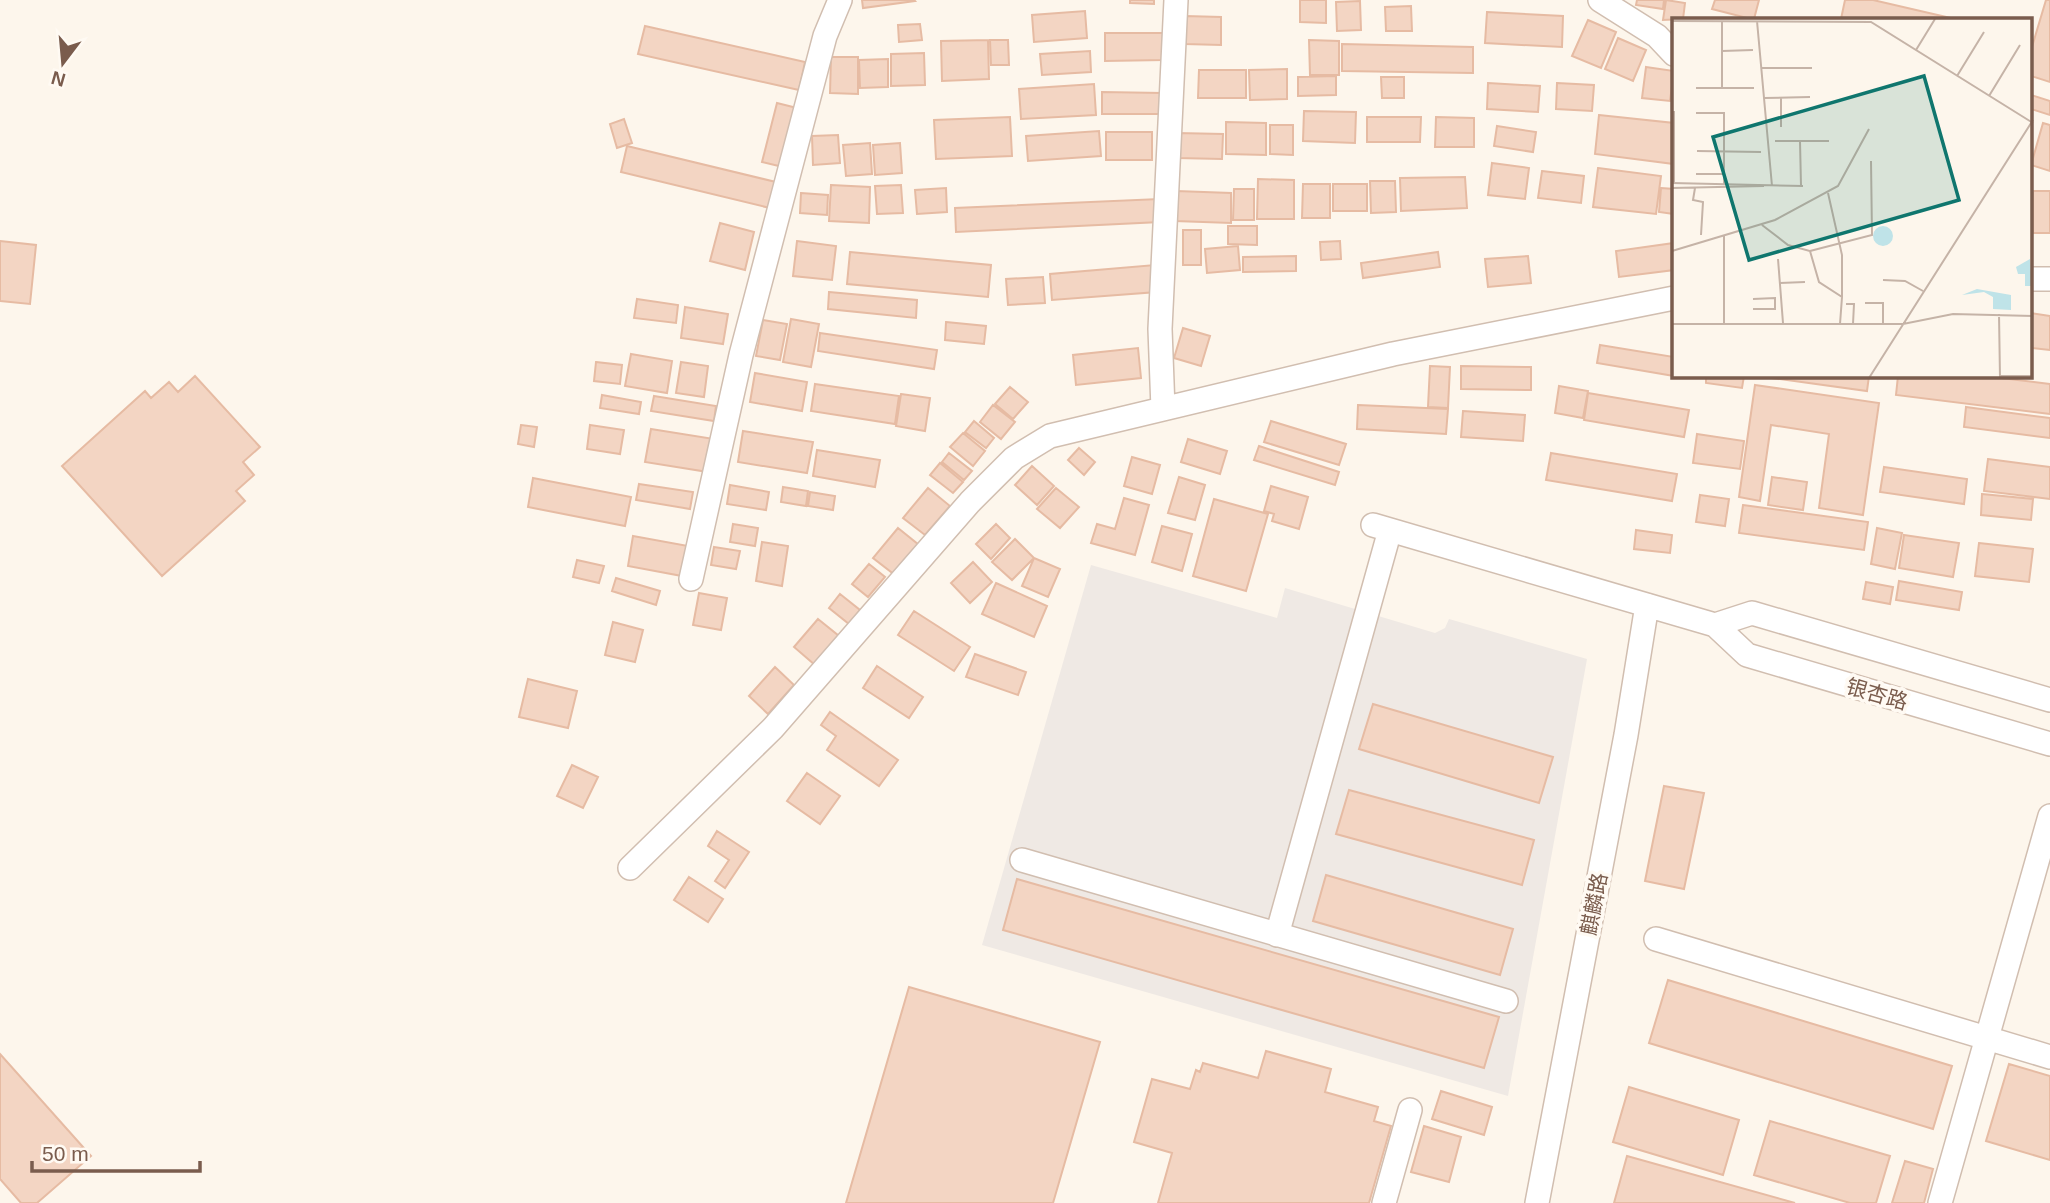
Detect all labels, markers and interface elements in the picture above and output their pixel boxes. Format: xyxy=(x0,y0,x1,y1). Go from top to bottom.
inset map xyxy=(1672,18,2032,378)
north arrow xyxy=(28,28,98,98)
text: N xyxy=(49,67,68,91)
street label: 银杏路 xyxy=(1844,674,1910,714)
street label: 麒麟路 xyxy=(1577,871,1611,937)
scale bar xyxy=(32,1130,200,1174)
text: 50 m xyxy=(42,1142,89,1165)

